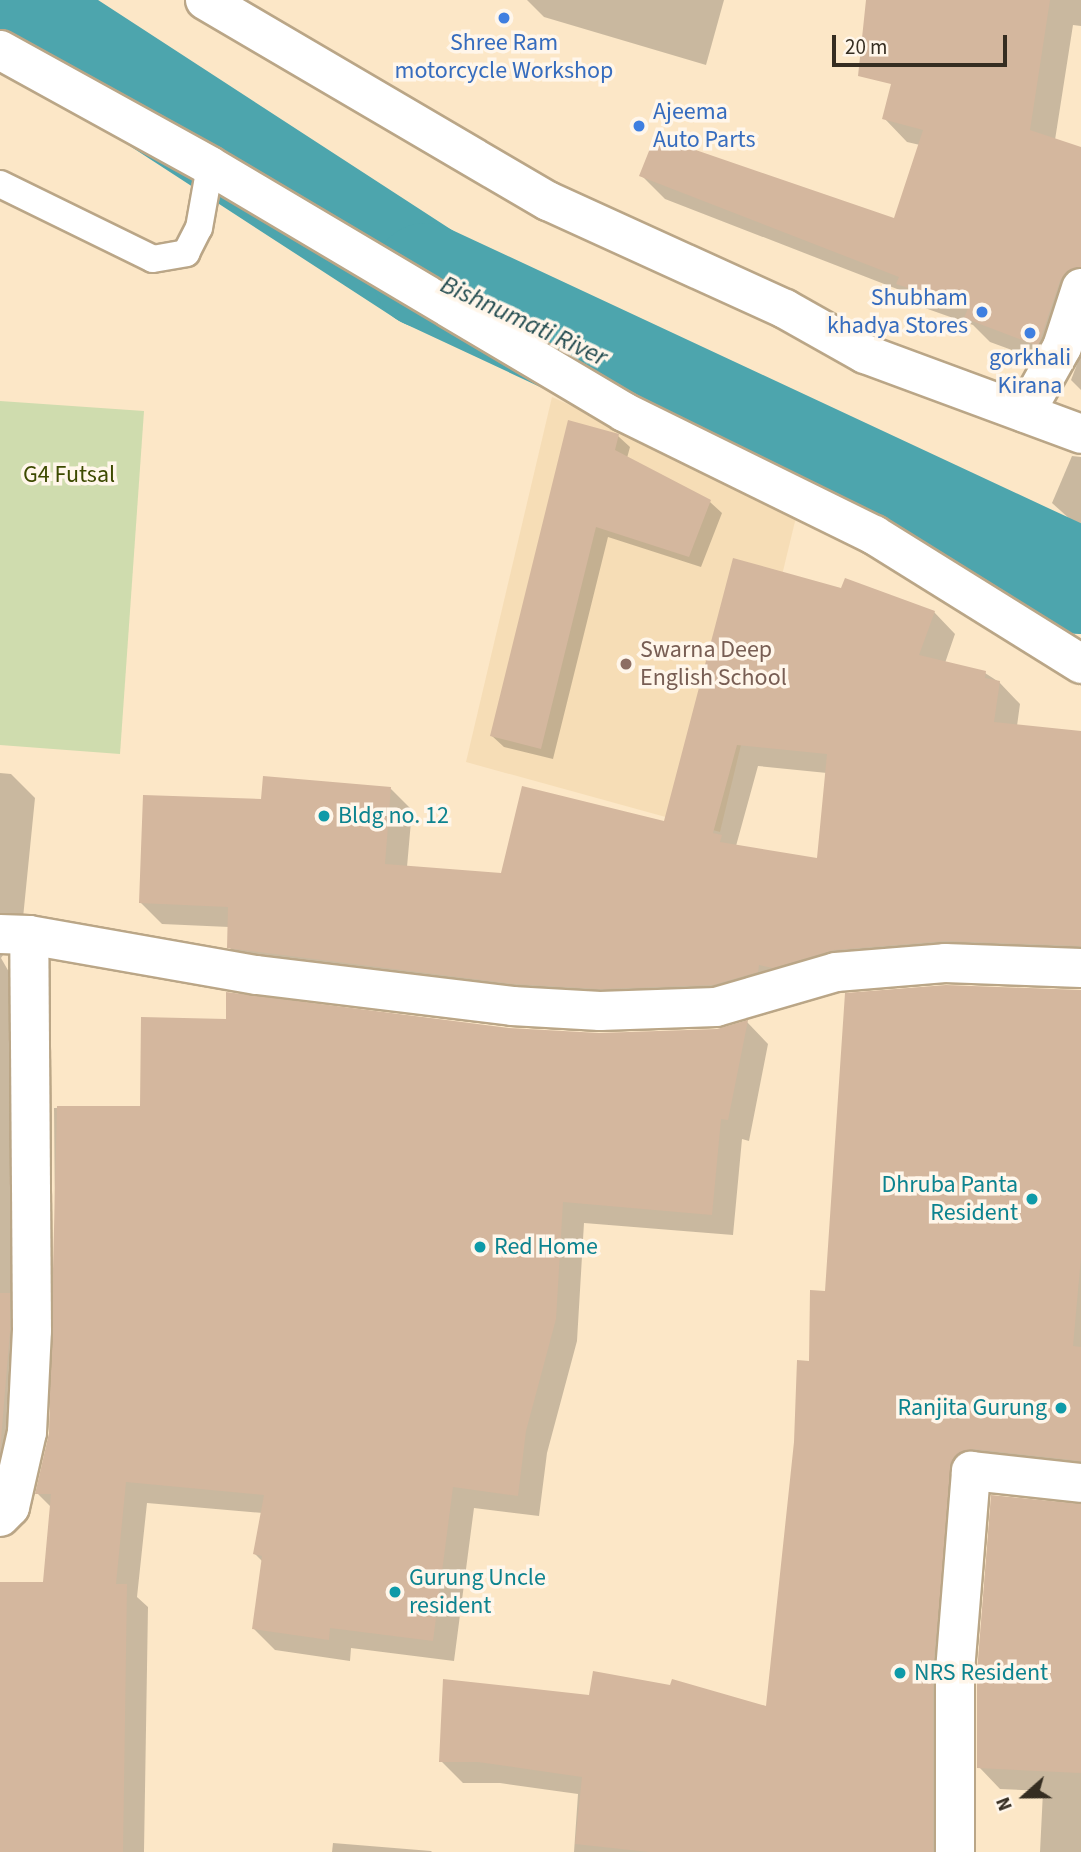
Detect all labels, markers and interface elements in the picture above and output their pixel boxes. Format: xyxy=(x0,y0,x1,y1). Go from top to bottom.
marker: Shree Ram motorcycle Workshop xyxy=(496,10,512,26)
scale bar xyxy=(836,21,1011,65)
place label: Shree Ram motorcycle Workshop xyxy=(395,29,613,85)
text: 20 m xyxy=(845,32,887,62)
place label: Ajeema Auto Parts xyxy=(653,98,755,154)
marker: Ajeema Auto Parts xyxy=(631,118,647,134)
water label: Bishnumati River xyxy=(436,269,612,373)
place label: Shubham khadya Stores xyxy=(827,284,968,340)
marker: Shubham khadya Stores xyxy=(974,304,990,320)
marker: gorkhali Kirana xyxy=(1022,325,1038,341)
place label: gorkhali Kirana xyxy=(989,344,1071,400)
park label: G4 Futsal xyxy=(23,461,115,489)
place label: Swarna Deep English School xyxy=(640,636,787,692)
marker: Swarna Deep English School xyxy=(618,656,634,672)
place label: Bldg no. 12 xyxy=(338,802,449,830)
marker: Bldg no. 12 xyxy=(316,808,332,824)
place label: Dhruba Panta Resident xyxy=(881,1171,1018,1227)
marker: Dhruba Panta Resident xyxy=(1024,1191,1040,1207)
place label: Red Home xyxy=(494,1233,598,1261)
marker: Red Home xyxy=(472,1239,488,1255)
place label: Ranjita Gurung xyxy=(897,1394,1047,1422)
marker: Ranjita Gurung xyxy=(1053,1400,1069,1416)
place label: Gurung Uncle resident xyxy=(409,1564,546,1620)
marker: Gurung Uncle resident xyxy=(387,1584,403,1600)
place label: NRS Resident xyxy=(914,1659,1048,1687)
marker: NRS Resident xyxy=(892,1665,908,1681)
north arrow xyxy=(990,1761,1060,1831)
text: N xyxy=(990,1793,1020,1814)

